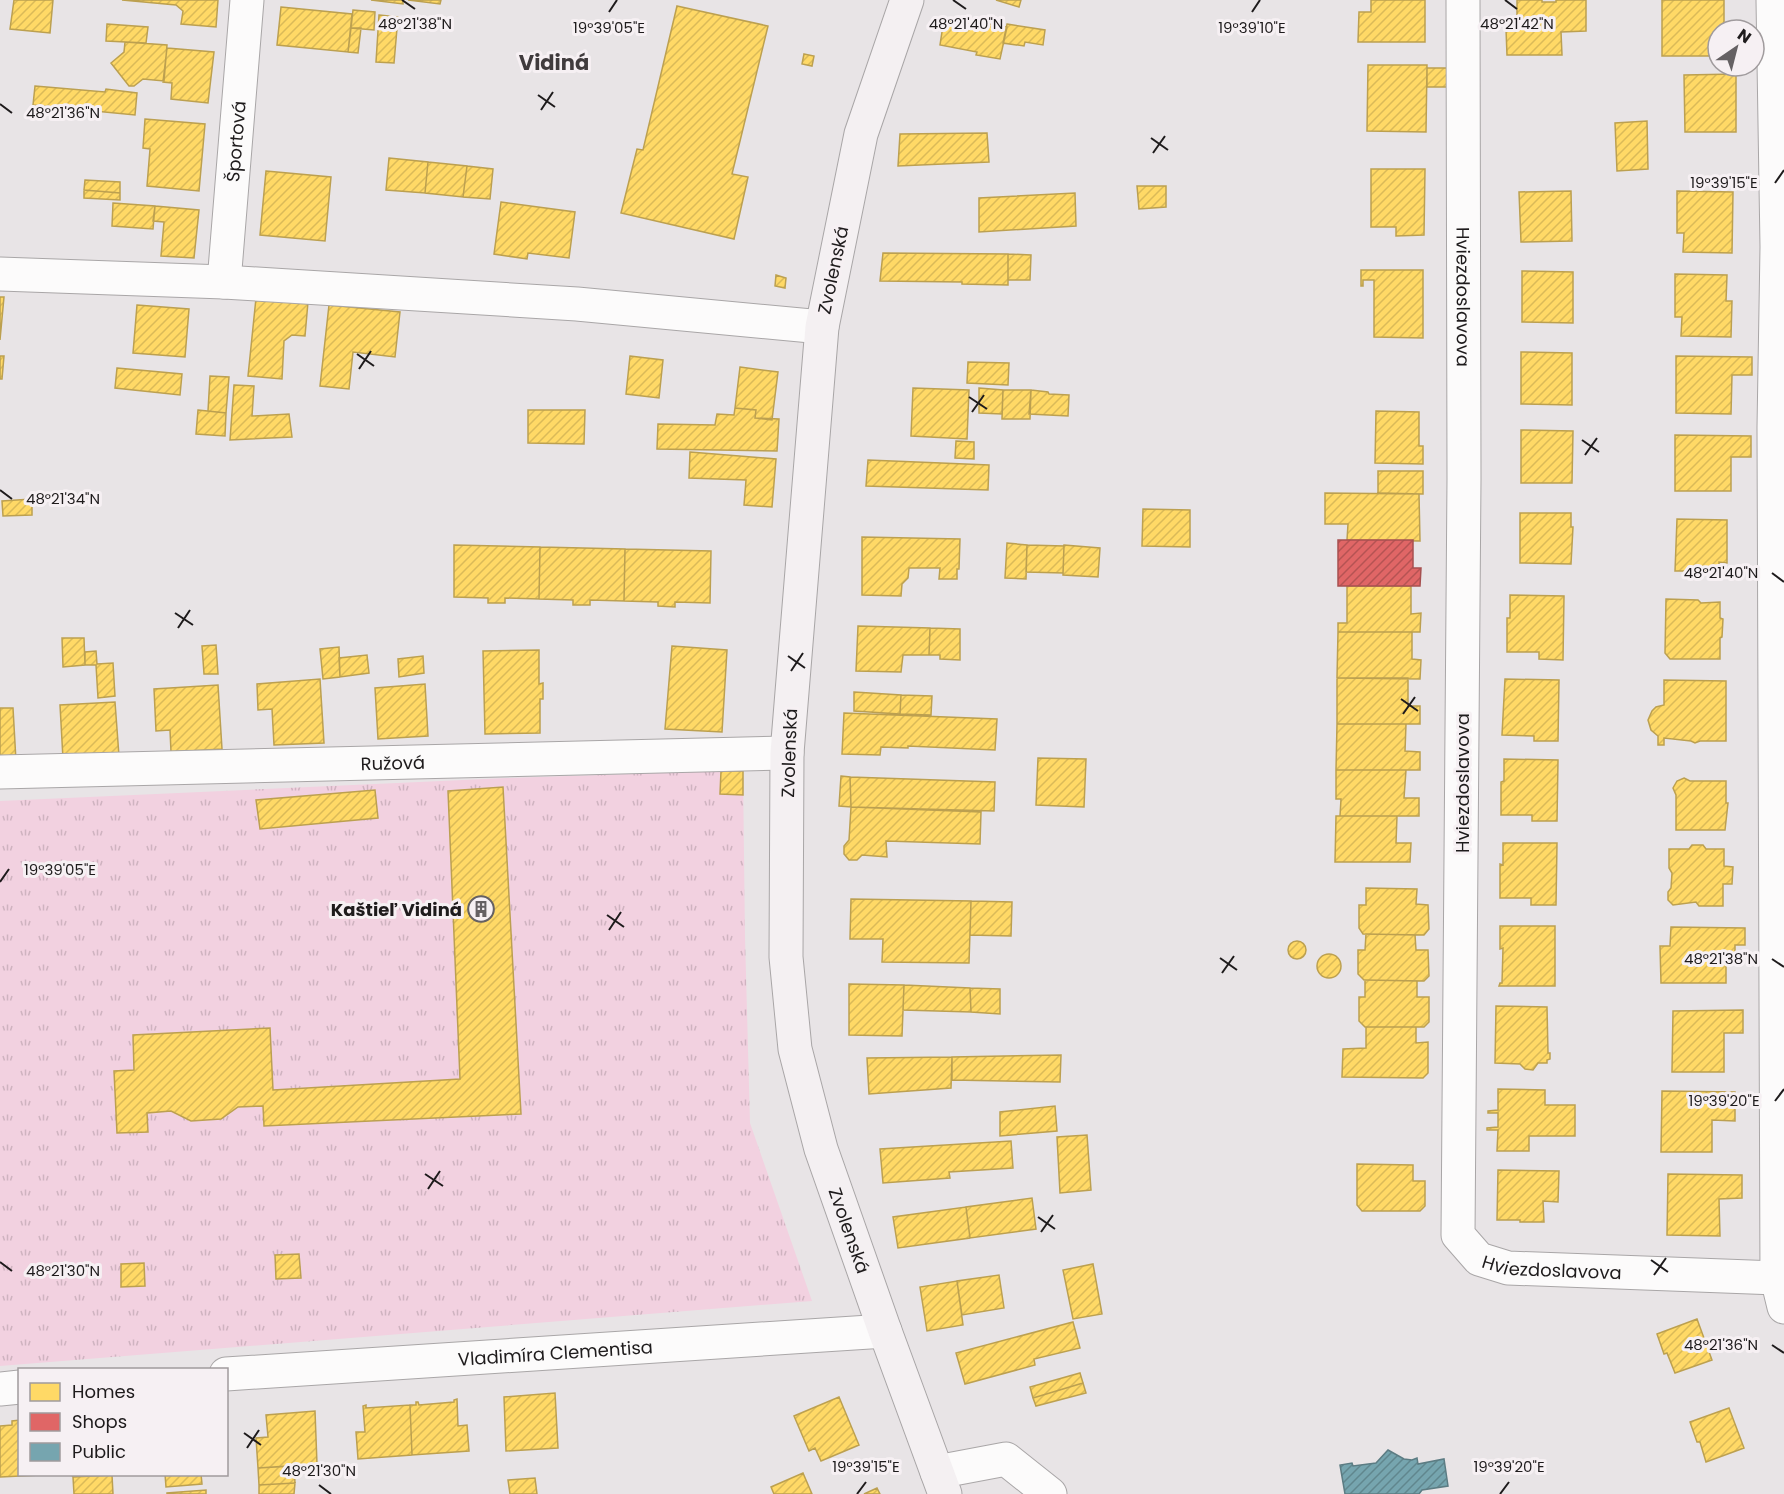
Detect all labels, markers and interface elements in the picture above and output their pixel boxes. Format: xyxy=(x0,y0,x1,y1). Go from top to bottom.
text: 48°21'38"N xyxy=(378,13,452,34)
text: 48°21'40"N xyxy=(929,13,1003,34)
text: 48°21'42"N xyxy=(1480,13,1554,34)
text: 19°39'05"E xyxy=(573,17,645,38)
text: 19°39'10"E xyxy=(1218,17,1286,38)
north arrow xyxy=(1706,18,1766,78)
text: N xyxy=(1733,23,1756,49)
district label: Vidiná xyxy=(519,48,589,77)
street label: Športová xyxy=(220,100,251,183)
text: 48°21'36"N xyxy=(26,102,100,123)
text: 19°39'15"E xyxy=(1690,172,1758,193)
street label: Zvolenská xyxy=(811,224,855,316)
street label: Hviezdoslavova xyxy=(1451,227,1476,367)
text: 48°21'34"N xyxy=(26,488,100,509)
text: 48°21'40"N xyxy=(1684,562,1758,583)
street label: Zvolenská xyxy=(775,708,803,798)
street label: Hviezdoslavova xyxy=(1450,713,1475,853)
street label: Ružová xyxy=(360,749,425,776)
text: 19°39'05"E xyxy=(24,859,96,880)
building icon: Kaštieľ Vidiná xyxy=(466,894,496,924)
place label: Kaštieľ Vidiná xyxy=(331,897,462,922)
text: 48°21'38"N xyxy=(1684,948,1758,969)
text: 19°39'20"E xyxy=(1688,1090,1760,1111)
street label: Zvolenská xyxy=(823,1184,876,1277)
street label: Hviezdoslavova xyxy=(1479,1248,1622,1285)
text: 48°21'30"N xyxy=(26,1260,100,1281)
street label: Vladimíra Clementisa xyxy=(457,1334,654,1371)
text: 48°21'36"N xyxy=(1684,1334,1758,1355)
legend xyxy=(18,1368,228,1476)
text: Homes xyxy=(72,1379,135,1404)
text: Shops xyxy=(72,1409,127,1434)
text: Public xyxy=(72,1439,126,1464)
text: 19°39'15"E xyxy=(832,1456,900,1477)
text: 19°39'20"E xyxy=(1473,1456,1545,1477)
text: 48°21'30"N xyxy=(282,1460,356,1481)

